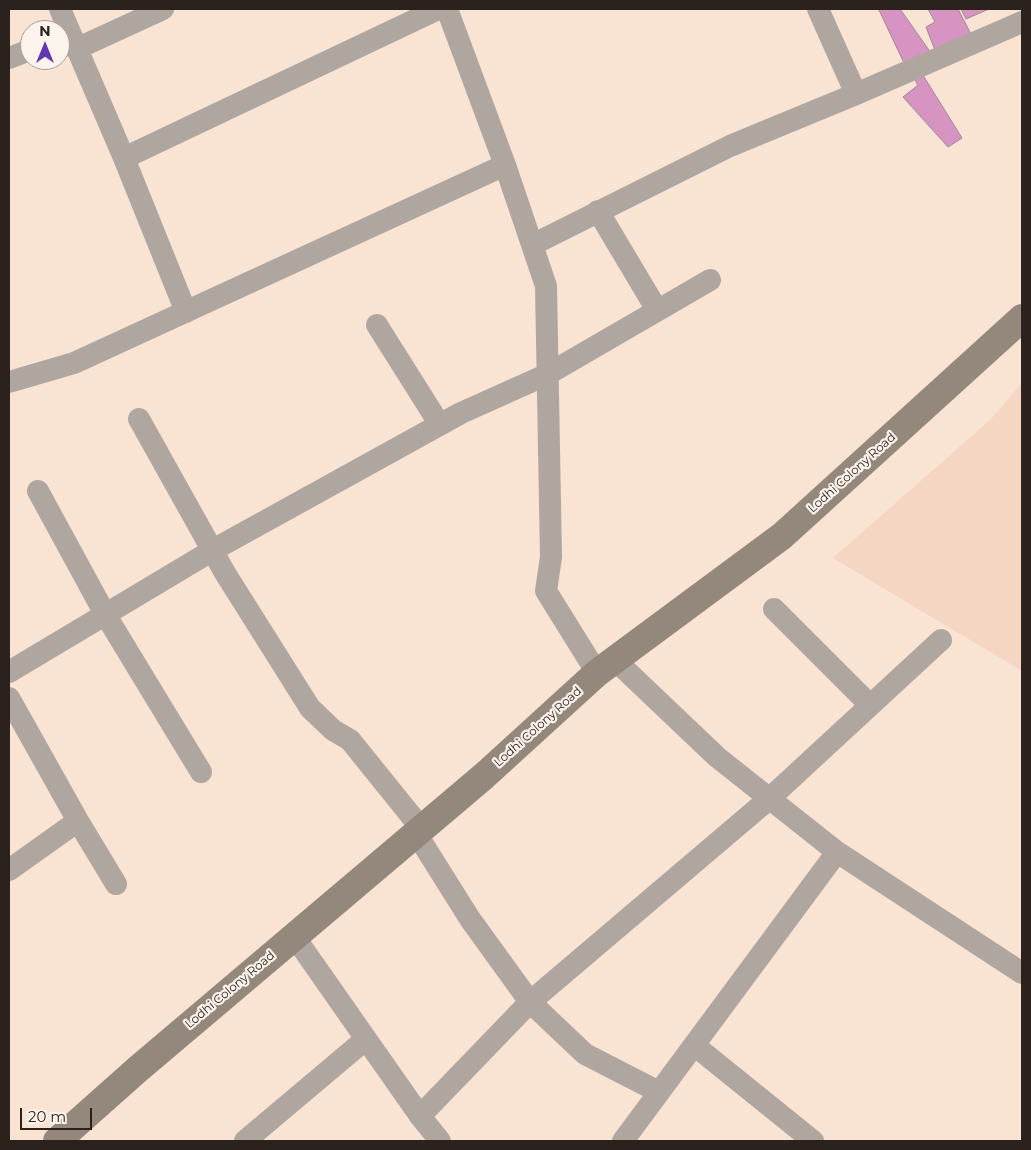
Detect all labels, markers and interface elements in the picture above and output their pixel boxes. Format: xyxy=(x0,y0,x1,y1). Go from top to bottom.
north arrow xyxy=(20,20,70,70)
text: N xyxy=(39,22,51,40)
street label: Lodhi Colony Road xyxy=(805,430,899,516)
street label: Lodhi Colony Road xyxy=(491,684,585,770)
street label: Lodhi Colony Road xyxy=(182,948,278,1032)
scale bar xyxy=(22,1098,95,1130)
text: 20 m xyxy=(28,1107,66,1126)

